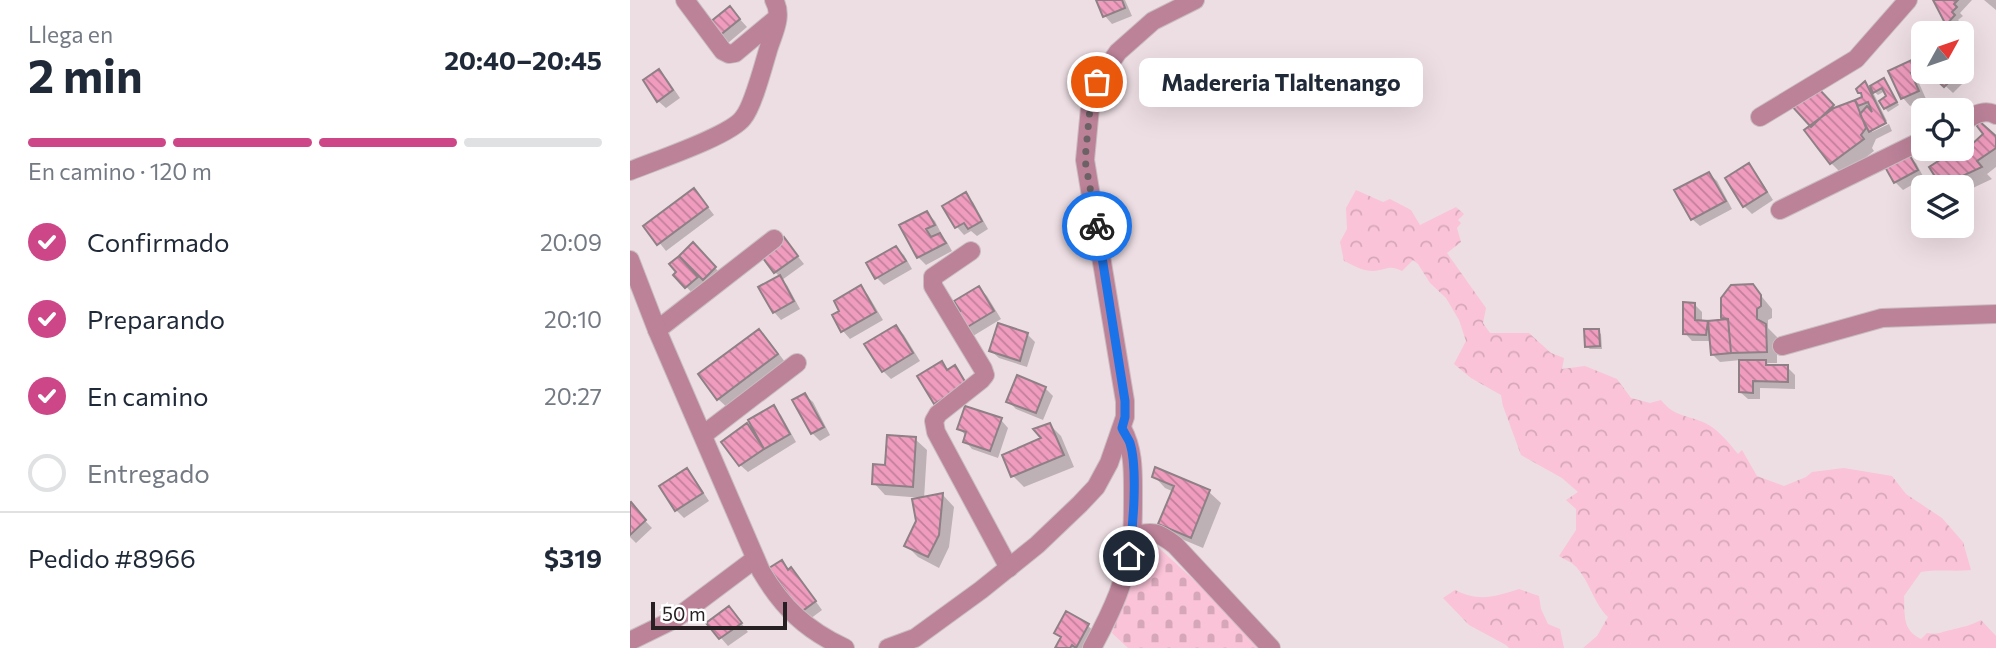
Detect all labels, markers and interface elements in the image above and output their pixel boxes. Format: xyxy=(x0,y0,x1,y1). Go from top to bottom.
text: Llega en xyxy=(28,20,113,48)
north arrow xyxy=(1911,21,1974,84)
map controls xyxy=(1911,21,1974,238)
text: 20:40–20:45 xyxy=(444,44,602,75)
text: 2 min xyxy=(28,46,143,102)
pin xyxy=(1067,52,1127,112)
callout: Madereria Tlaltenango xyxy=(1139,57,1422,106)
icon: bag xyxy=(1078,63,1116,101)
text: Madereria Tlaltenango xyxy=(1161,68,1401,96)
button: locate xyxy=(1911,98,1974,161)
text: En camino · 120 m xyxy=(28,157,212,185)
button: layers xyxy=(1911,175,1974,238)
courier xyxy=(1062,191,1132,261)
icon: bike xyxy=(1078,207,1116,245)
icon: check xyxy=(28,223,66,261)
text: Confirmado xyxy=(87,226,229,257)
text: 20:09 xyxy=(540,228,602,256)
icon: check xyxy=(28,300,66,338)
text: Preparando xyxy=(87,303,225,334)
text: 20:10 xyxy=(544,305,602,333)
icon: check xyxy=(28,377,66,415)
text: En camino xyxy=(87,380,209,411)
text: 20:27 xyxy=(544,382,602,410)
text: Entregado xyxy=(87,457,210,488)
pin xyxy=(1099,526,1159,586)
icon: home xyxy=(1110,537,1148,575)
text: Pedido #8966 xyxy=(28,542,196,573)
text: $319 xyxy=(544,542,602,573)
scale bar xyxy=(651,599,788,631)
text: 50 m xyxy=(662,602,706,625)

